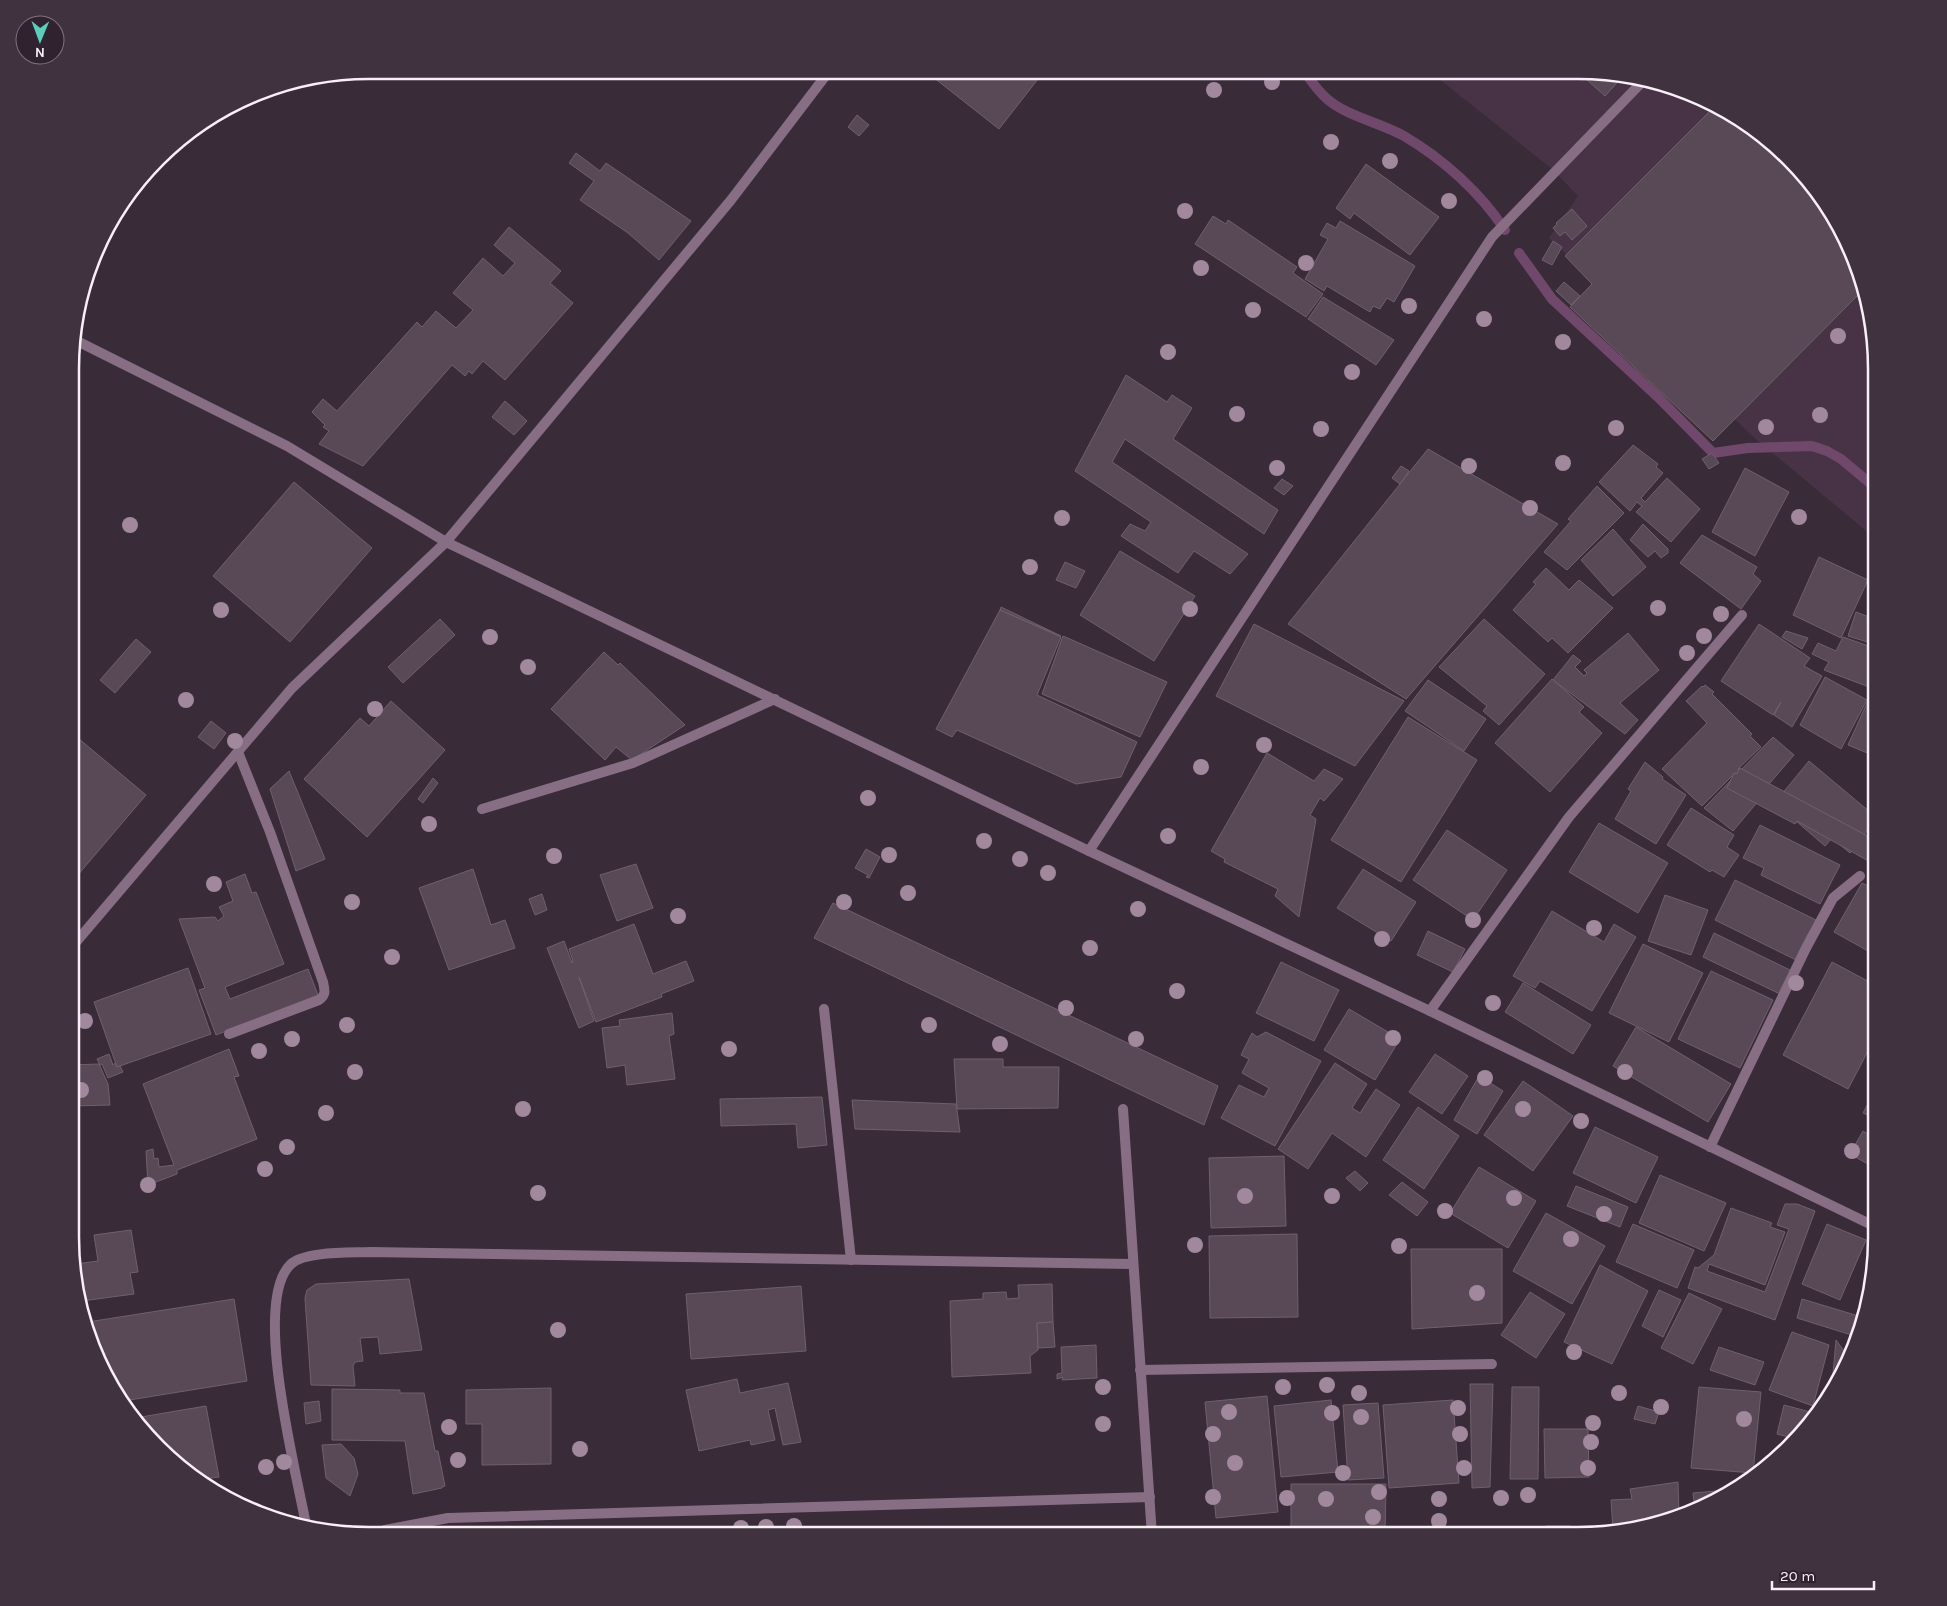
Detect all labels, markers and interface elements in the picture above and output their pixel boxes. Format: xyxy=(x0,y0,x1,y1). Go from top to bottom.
north arrow xyxy=(15,15,65,65)
text: N xyxy=(35,44,45,61)
scale bar xyxy=(1772,1558,1874,1590)
text: 20 m xyxy=(1780,1567,1815,1585)

